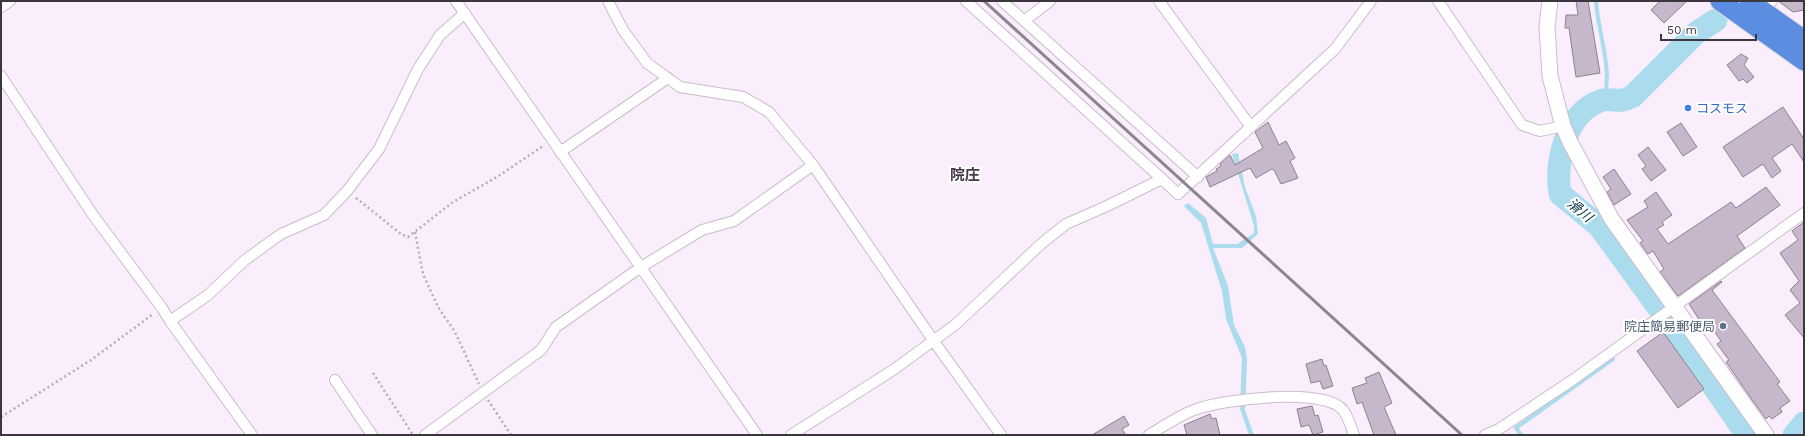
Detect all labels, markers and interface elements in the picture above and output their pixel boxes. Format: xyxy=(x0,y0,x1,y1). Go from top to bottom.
scale bar xyxy=(1661,16,1756,42)
text: 50 m xyxy=(1667,23,1697,37)
place label: コスモス xyxy=(1696,101,1748,116)
marker: コスモス xyxy=(1683,103,1693,113)
district label: 院庄 xyxy=(950,166,980,184)
water label: 滑川 xyxy=(1564,195,1597,226)
place label: 院庄簡易郵便局 xyxy=(1624,319,1715,334)
marker: 院庄簡易郵便局 xyxy=(1718,321,1728,331)

